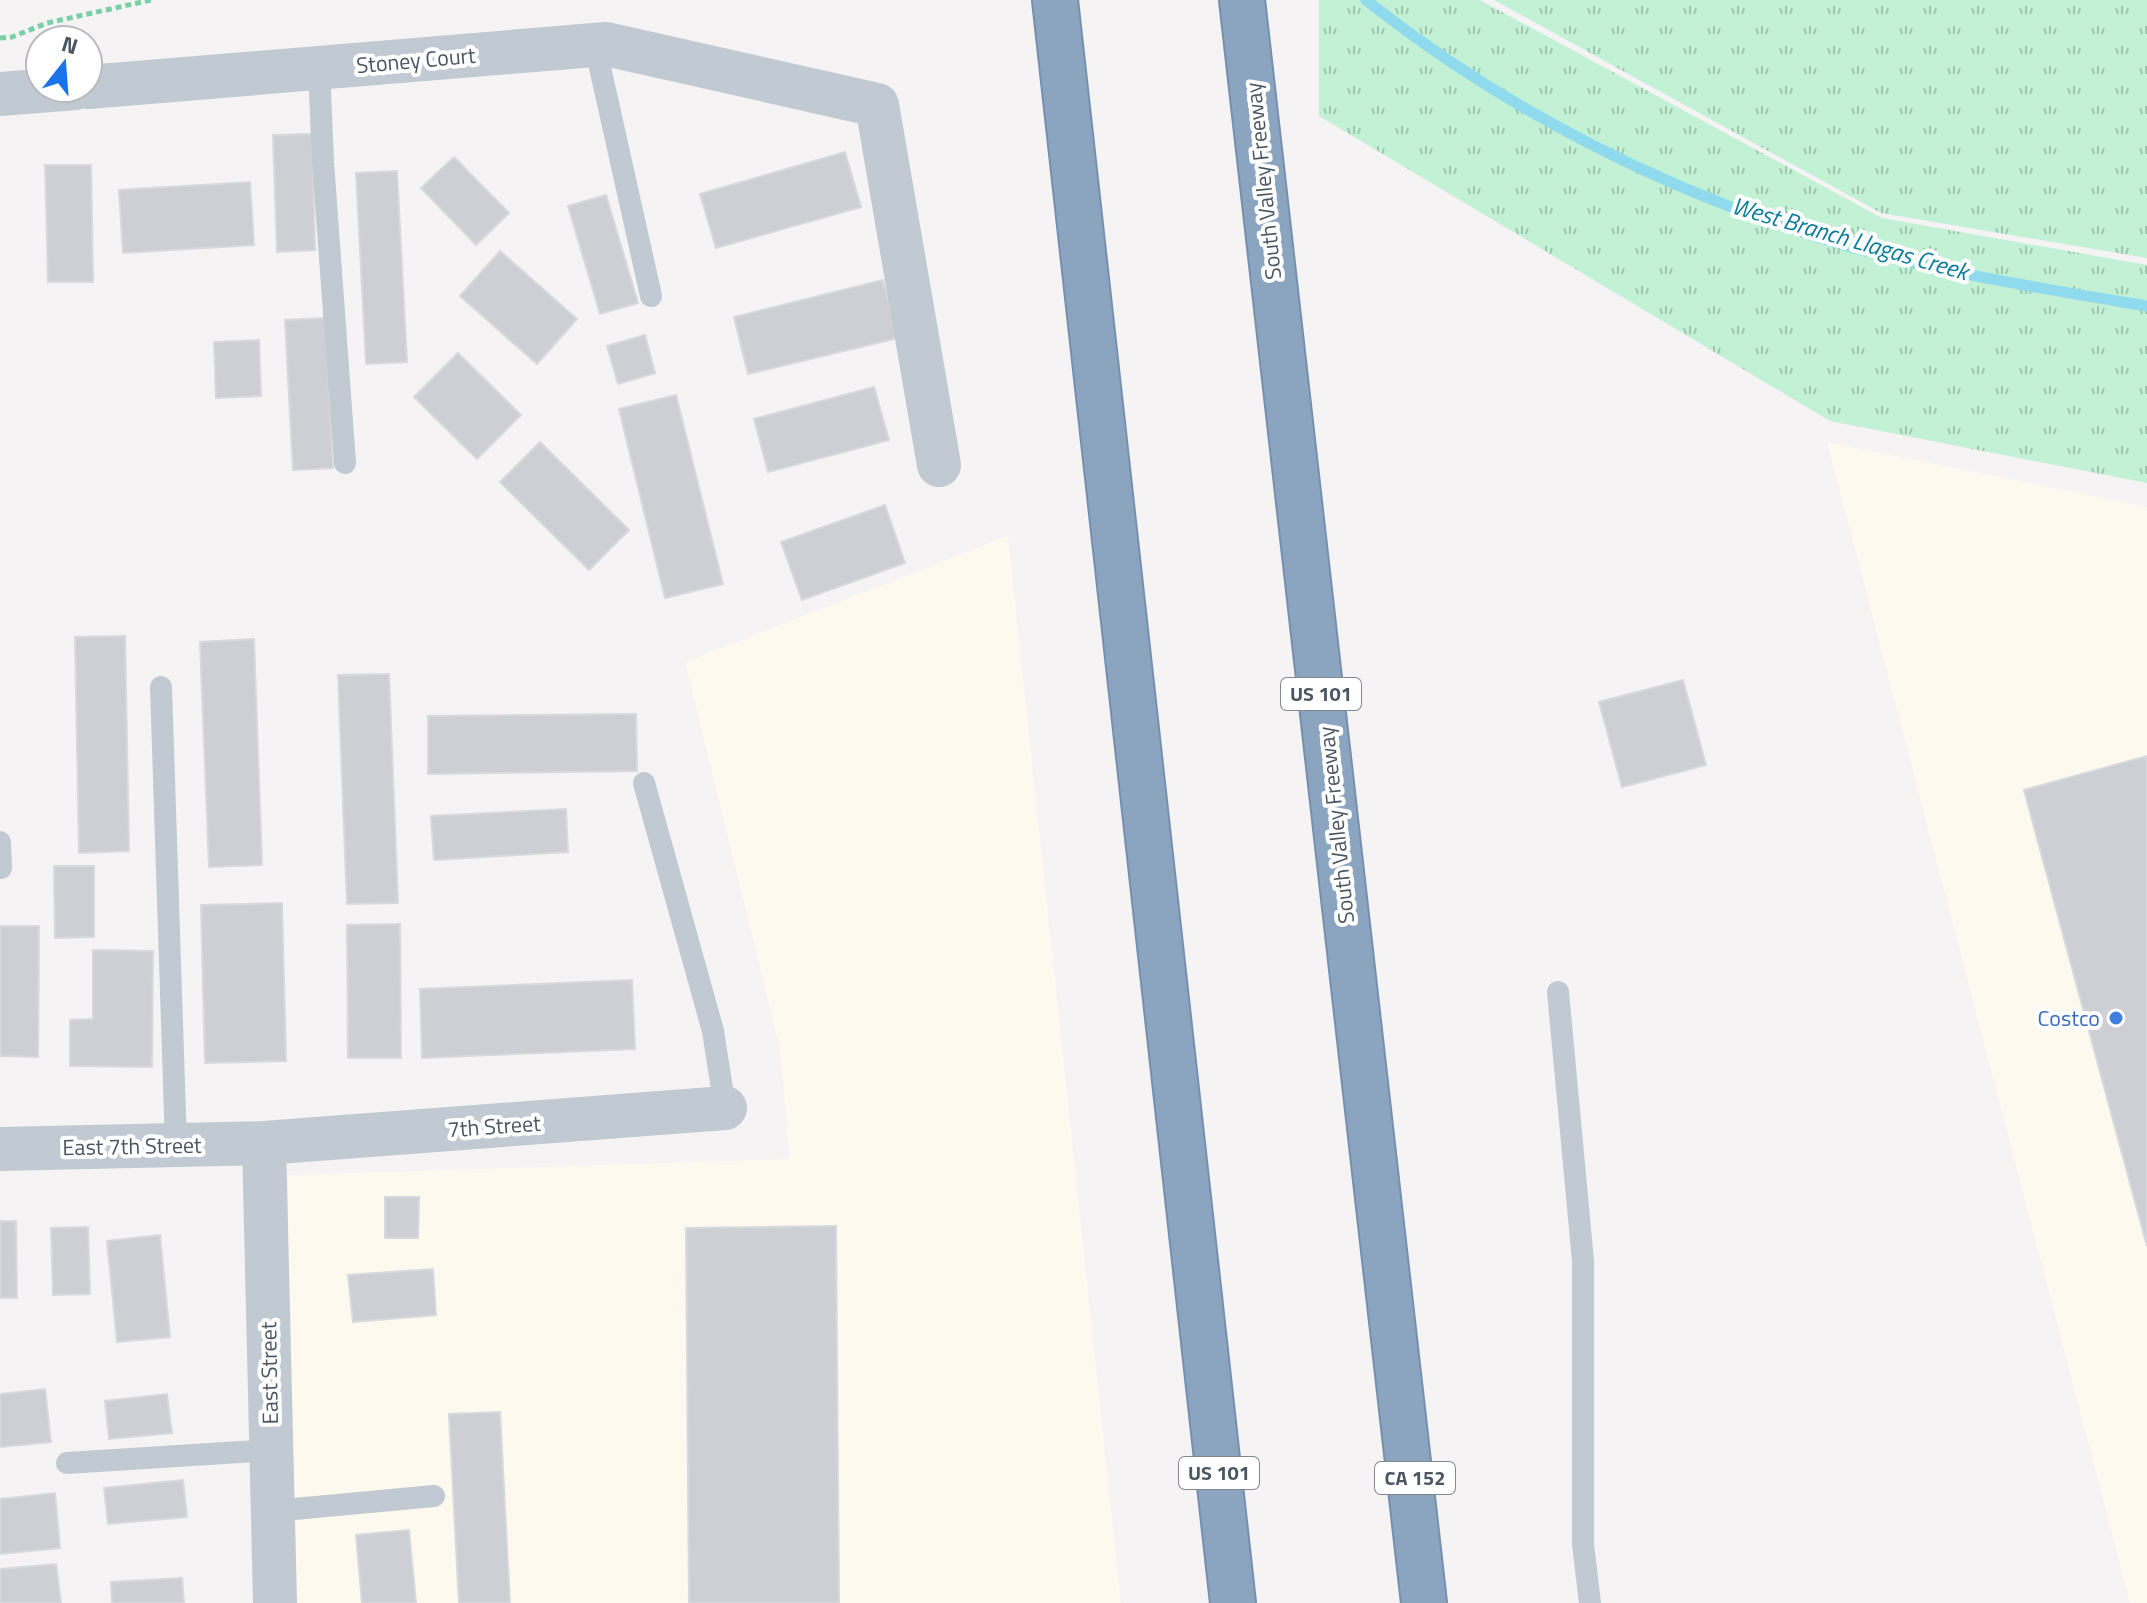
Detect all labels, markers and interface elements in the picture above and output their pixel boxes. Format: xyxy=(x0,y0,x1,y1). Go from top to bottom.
north arrow xyxy=(24,24,104,104)
text: N xyxy=(58,26,82,63)
street label: Stoney Court xyxy=(355,38,477,82)
street label: South Valley Freeway xyxy=(1236,80,1290,281)
water label: West Branch Llagas Creek xyxy=(1728,187,1976,290)
road number: US 101 xyxy=(1281,678,1361,710)
street label: South Valley Freeway xyxy=(1309,724,1363,925)
place label: Costco xyxy=(2038,1001,2100,1035)
marker: Costco xyxy=(2107,1009,2125,1027)
street label: 7th Street xyxy=(446,1106,542,1146)
street label: East 7th Street xyxy=(62,1128,202,1164)
street label: East Street xyxy=(251,1321,287,1425)
road number: US 101 xyxy=(1179,1457,1259,1489)
road number: CA 152 xyxy=(1375,1462,1455,1494)

